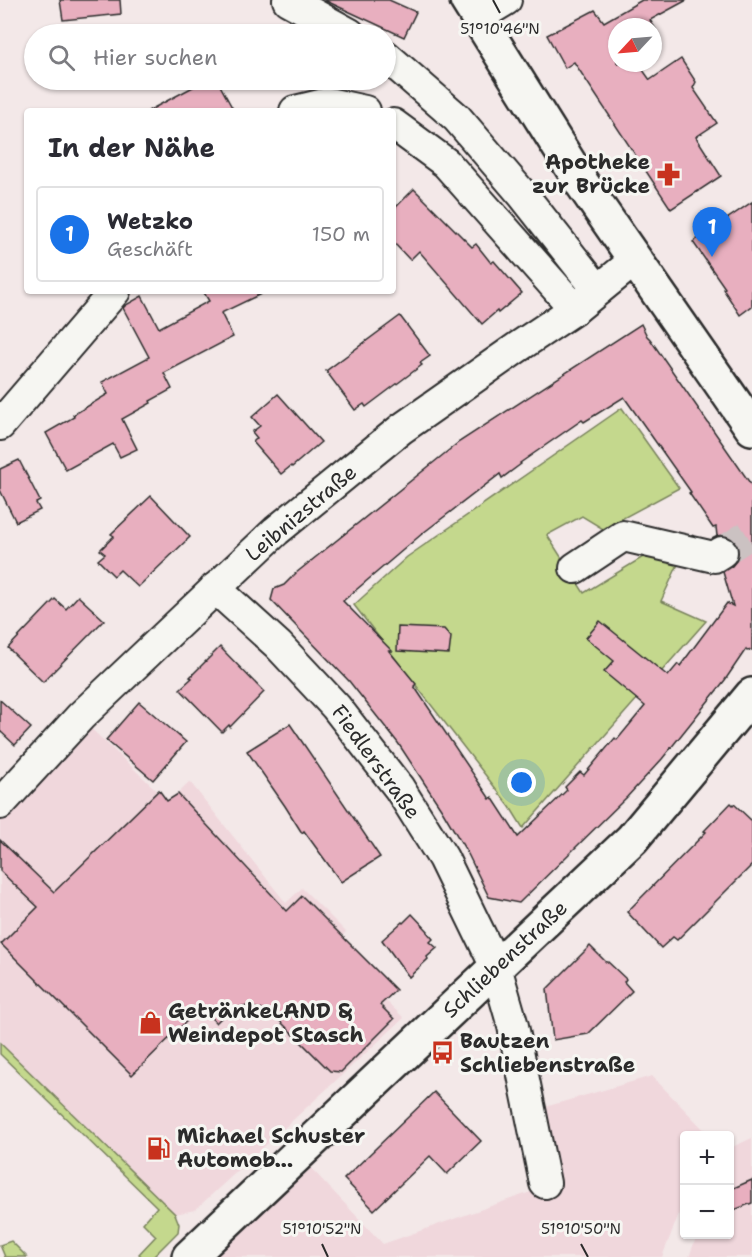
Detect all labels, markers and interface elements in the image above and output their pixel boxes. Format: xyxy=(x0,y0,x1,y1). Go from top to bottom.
north arrow xyxy=(608,18,662,72)
text: 51°10'46"N xyxy=(460,19,540,39)
search box xyxy=(24,24,396,90)
icon: search xyxy=(45,41,78,74)
text: Hier suchen xyxy=(93,43,218,72)
text: In der Nähe xyxy=(48,130,215,165)
place label: Apotheke zur Brücke xyxy=(532,148,650,200)
pharmacy icon: Apotheke zur Brücke xyxy=(655,161,681,187)
text: Wetzko xyxy=(107,207,193,236)
pin: 1 xyxy=(692,208,732,257)
text: 1 xyxy=(65,221,74,247)
text: 150 m xyxy=(312,221,370,247)
text: Geschäft xyxy=(107,236,193,262)
street label: Leibnizstraße xyxy=(239,458,363,568)
street label: Fiedlerstraße xyxy=(325,699,427,825)
your location xyxy=(507,768,536,797)
street label: Schliebenstraße xyxy=(437,894,573,1024)
place label: GetränkeLAND & Weindepot Stasch xyxy=(168,997,364,1049)
shop icon: GetränkeLAND & Weindepot Stasch xyxy=(137,1010,163,1036)
place label: Bautzen Schliebenstraße xyxy=(460,1027,635,1079)
bus stop icon: Bautzen Schliebenstraße xyxy=(429,1040,455,1066)
place label: Michael Schuster Automob... xyxy=(177,1122,365,1174)
map controls xyxy=(680,1131,734,1239)
button: + xyxy=(680,1131,734,1185)
fuel station icon: Michael Schuster Automob... xyxy=(146,1135,172,1161)
button: − xyxy=(680,1185,734,1239)
text: 51°10'52"N xyxy=(282,1219,362,1239)
text: 51°10'50"N xyxy=(541,1219,621,1239)

